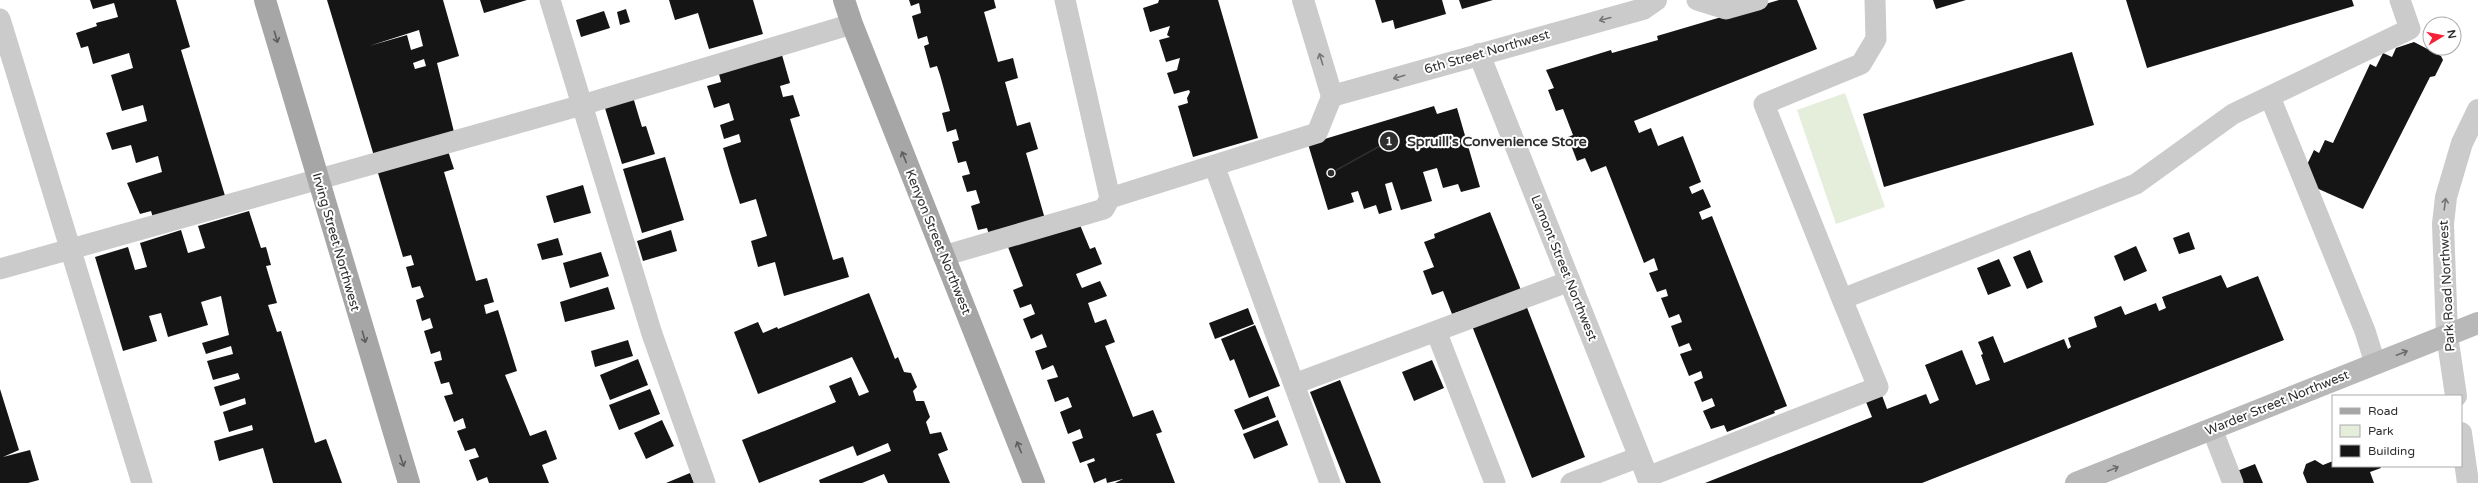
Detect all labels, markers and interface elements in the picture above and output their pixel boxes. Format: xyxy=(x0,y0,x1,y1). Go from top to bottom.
one-way arrow xyxy=(1599,16,1612,23)
north arrow xyxy=(2422,16,2462,56)
street label: 6th Street Northwest xyxy=(1423,26,1552,78)
text: N xyxy=(2444,29,2459,40)
one-way arrow xyxy=(273,31,280,44)
one-way arrow xyxy=(1317,52,1324,65)
one-way arrow xyxy=(1393,74,1406,81)
callout: Spruill's Convenience Store xyxy=(1379,128,1595,154)
text: Spruill's Convenience Store xyxy=(1407,133,1587,150)
text: 1 xyxy=(1385,134,1393,148)
one-way arrow xyxy=(900,151,907,163)
street label: Kenyon Street Northwest xyxy=(902,167,974,317)
street label: Irving Street Northwest xyxy=(309,171,363,313)
street label: Lamont Street Northwest xyxy=(1527,193,1601,343)
one-way arrow xyxy=(2441,198,2449,211)
street label: Park Road Northwest xyxy=(2436,220,2458,352)
one-way arrow xyxy=(361,330,368,343)
one-way arrow xyxy=(2396,348,2408,356)
street label: Warder Street Northwest xyxy=(2203,367,2351,439)
legend xyxy=(2332,395,2462,467)
text: Road xyxy=(2368,404,2398,418)
text: Park xyxy=(2368,424,2394,438)
one-way arrow xyxy=(1015,441,1023,453)
text: Building xyxy=(2368,444,2415,458)
one-way arrow xyxy=(399,454,406,467)
one-way arrow xyxy=(2106,464,2118,472)

